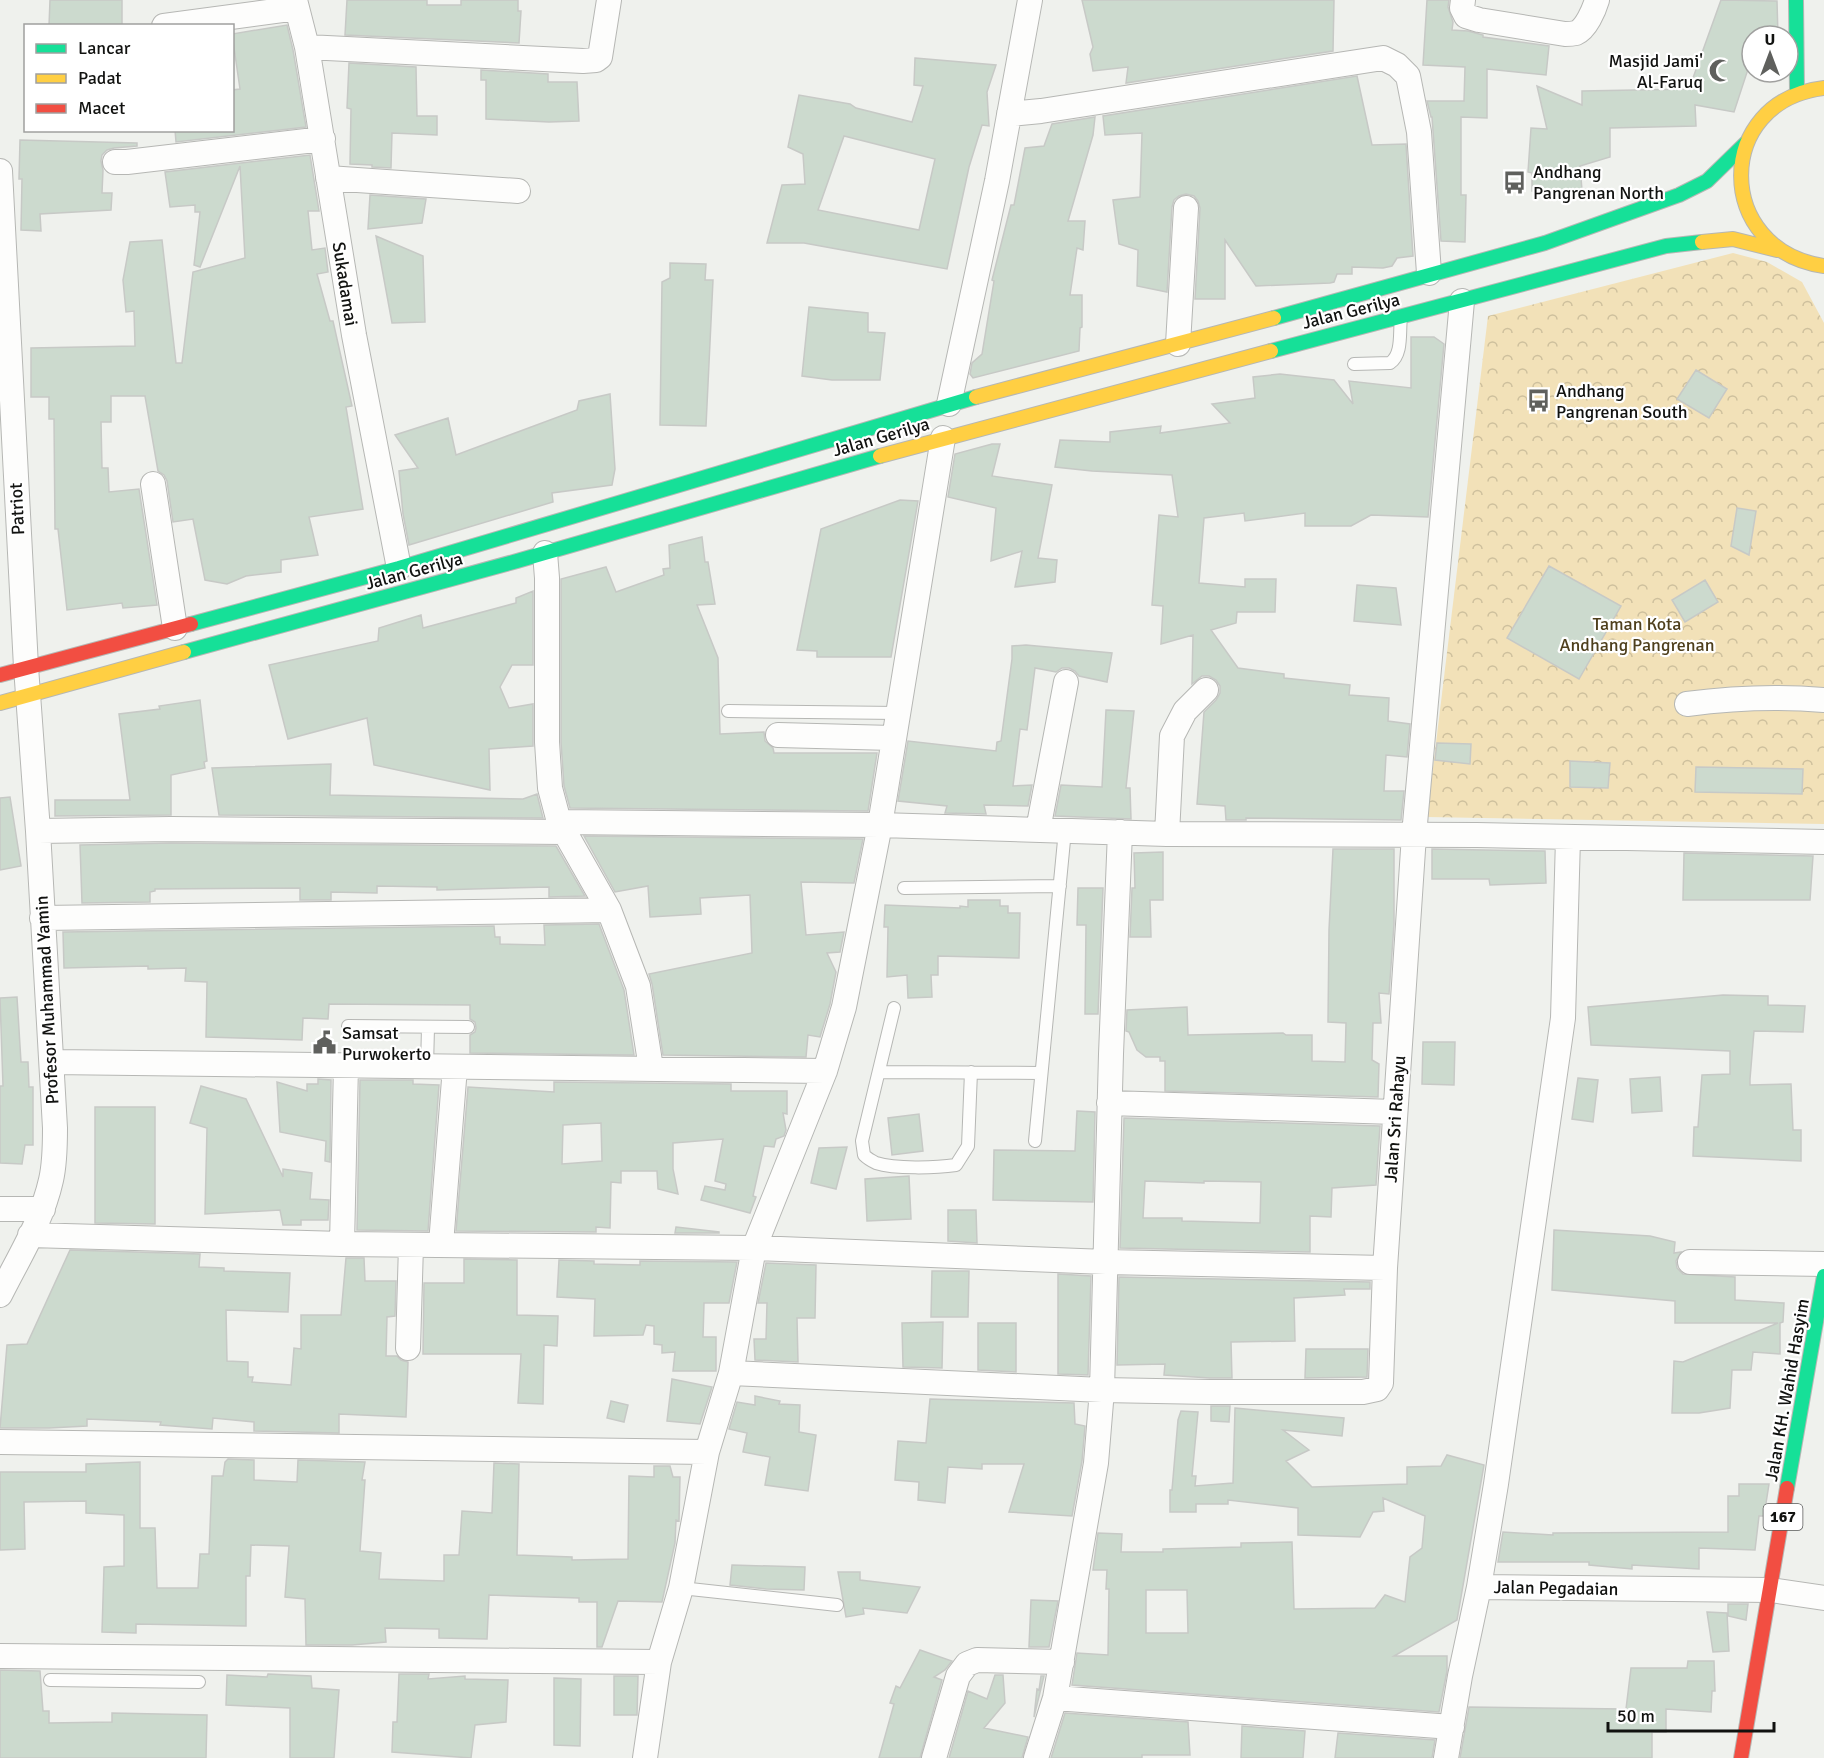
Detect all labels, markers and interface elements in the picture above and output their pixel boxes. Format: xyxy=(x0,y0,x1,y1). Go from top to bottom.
legend xyxy=(24,24,234,132)
north arrow xyxy=(1740,24,1800,84)
text: U xyxy=(1765,30,1775,50)
text: Lancar xyxy=(78,37,131,59)
place label: Masjid Jami' Al-Faruq xyxy=(1608,50,1703,93)
mosque icon: Masjid Jami' Al-Faruq xyxy=(1708,58,1734,84)
text: Padat xyxy=(78,67,122,89)
text: Macet xyxy=(78,97,125,119)
place label: Andhang Pangrenan North xyxy=(1533,161,1664,204)
bus stop icon: Andhang Pangrenan North xyxy=(1502,169,1528,195)
street label: Sukadamai xyxy=(327,240,363,328)
street label: Jalan Gerilya xyxy=(1300,288,1402,334)
place label: Andhang Pangrenan South xyxy=(1556,380,1688,423)
bus stop icon: Andhang Pangrenan South xyxy=(1525,388,1551,414)
street label: Jalan Gerilya xyxy=(830,413,932,461)
street label: Patriot xyxy=(5,482,29,536)
street label: Jalan Gerilya xyxy=(363,547,465,595)
park label: Taman Kota Andhang Pangrenan xyxy=(1560,613,1714,656)
street label: Profesor Muhammad Yamin xyxy=(31,895,63,1105)
place label: Samsat Purwokerto xyxy=(342,1022,431,1065)
public building icon: Samsat Purwokerto xyxy=(311,1030,337,1056)
street label: Jalan Sri Rahayu xyxy=(1380,1055,1410,1183)
street label: Jalan KH. Wahid Hasyim xyxy=(1760,1297,1814,1483)
road number: 167 xyxy=(1764,1504,1802,1530)
street label: Jalan Pegadaian xyxy=(1493,1576,1619,1600)
scale bar xyxy=(1608,1695,1774,1733)
text: 50 m xyxy=(1617,1705,1655,1727)

